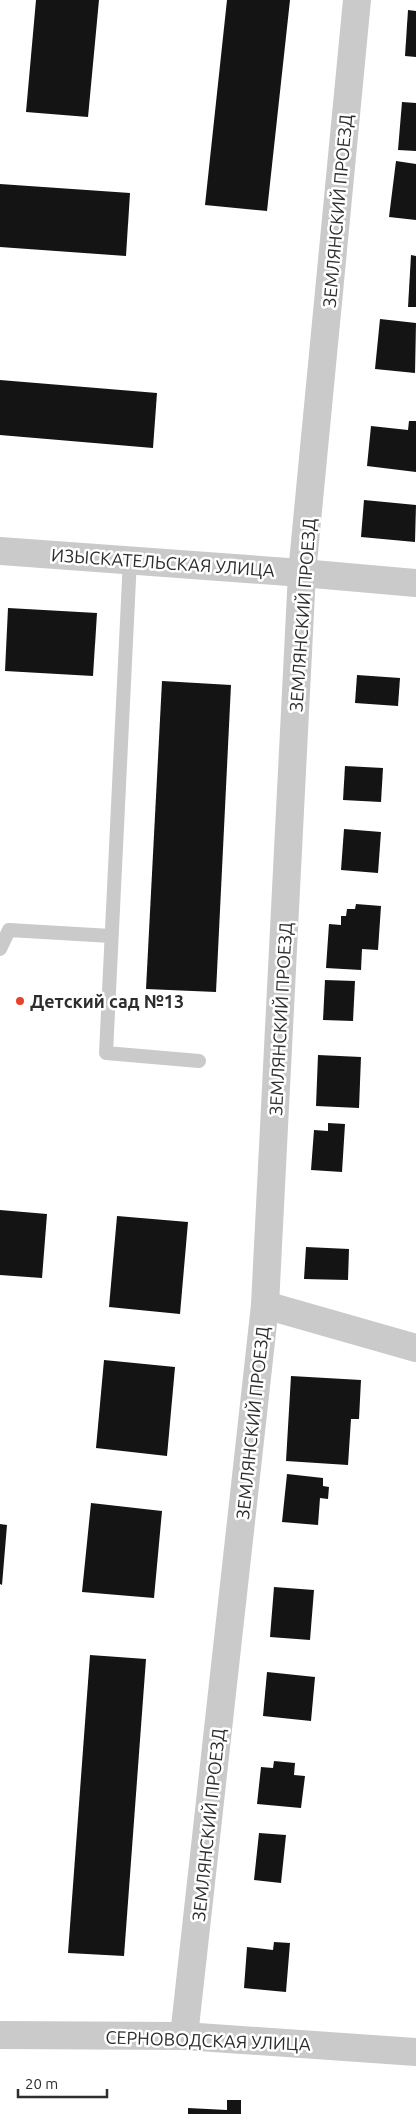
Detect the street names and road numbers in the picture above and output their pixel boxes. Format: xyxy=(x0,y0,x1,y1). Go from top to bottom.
street label: ЗЕМЛЯНСКИЙ ПРОЕЗД xyxy=(319,114,355,308)
street label: ЗЕМЛЯНСКИЙ ПРОЕЗД xyxy=(285,518,319,712)
street label: ИЗЫСКАТЕЛЬСКАЯ УЛИЦА xyxy=(51,544,276,580)
street label: ЗЕМЛЯНСКИЙ ПРОЕЗД xyxy=(265,922,295,1116)
street label: ЗЕМЛЯНСКИЙ ПРОЕЗД xyxy=(232,1326,272,1520)
street label: ЗЕМЛЯНСКИЙ ПРОЕЗД xyxy=(188,1728,228,1922)
street label: СЕРНОВОДСКАЯ УЛИЦА xyxy=(105,2026,311,2054)

